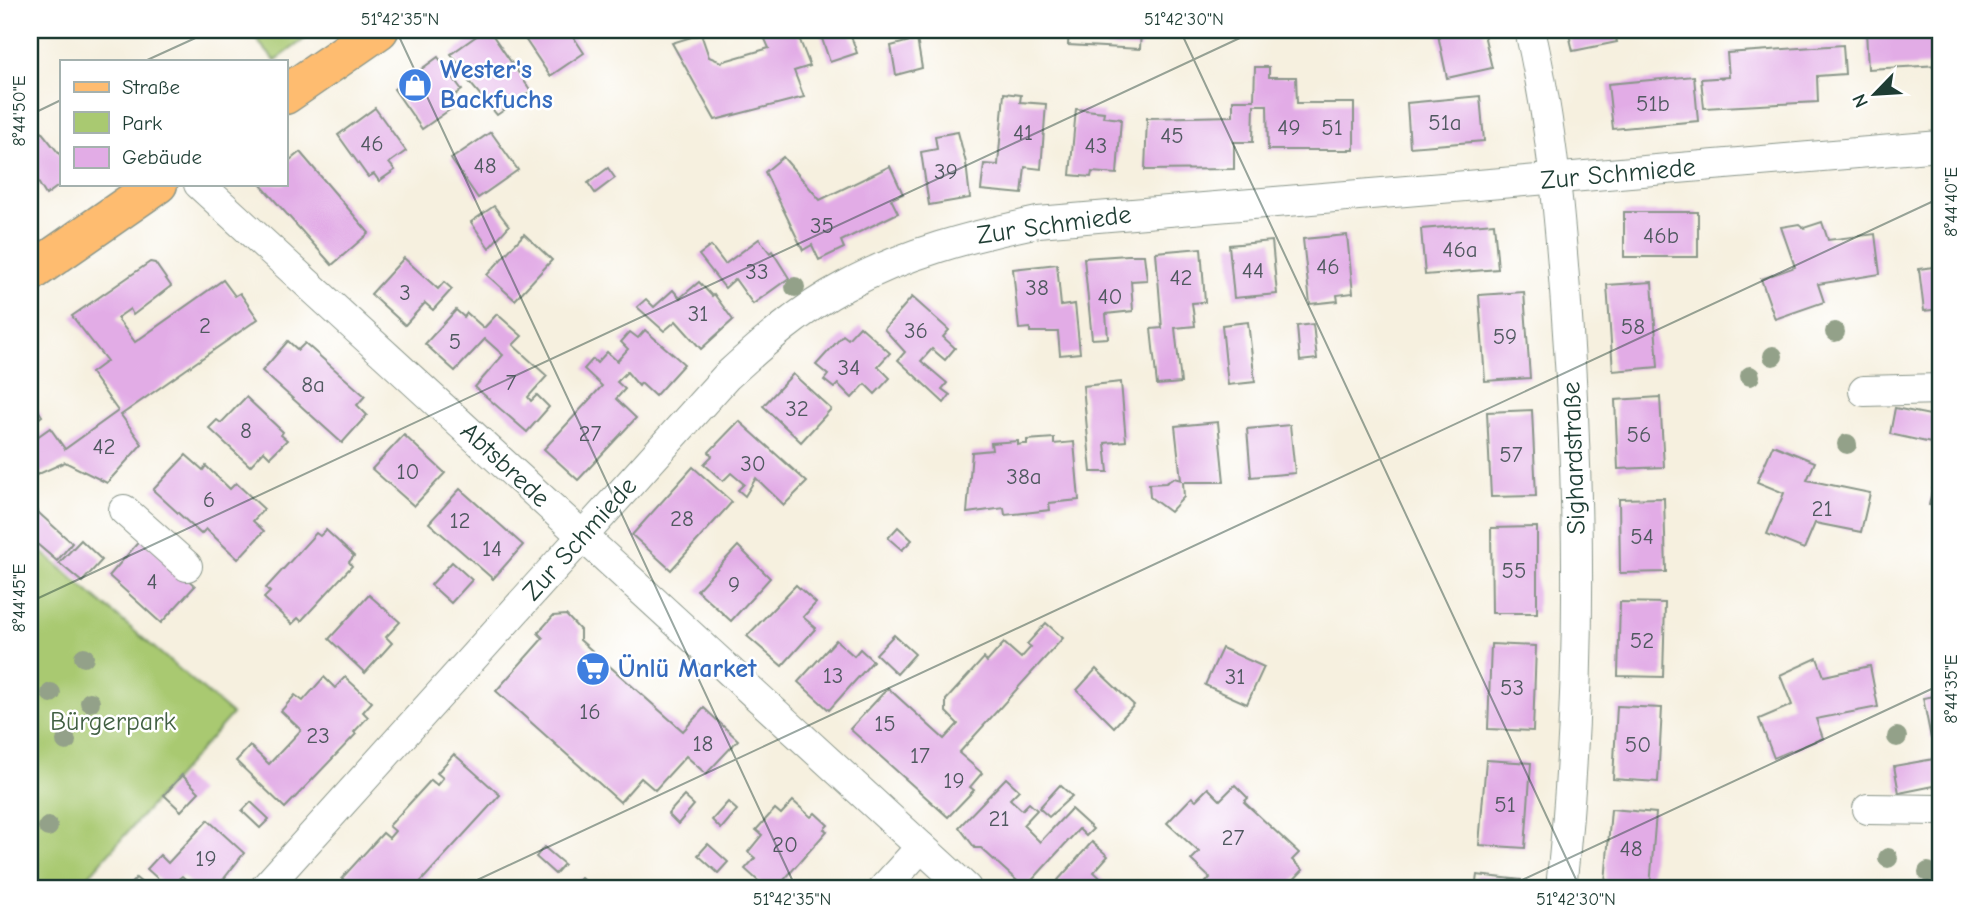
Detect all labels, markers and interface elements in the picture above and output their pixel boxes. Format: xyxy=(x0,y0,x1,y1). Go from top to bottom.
text: 51°42'35"N xyxy=(361,9,439,30)
text: 51°42'30"N xyxy=(1144,9,1224,30)
place label: Wester's Backfuchs xyxy=(440,55,553,115)
legend xyxy=(60,60,287,186)
north arrow xyxy=(1840,60,1910,130)
shop icon: Wester's Backfuchs xyxy=(396,66,434,104)
text: 8°44'50"E xyxy=(9,75,30,147)
text: Straße xyxy=(122,75,180,99)
house number: 51b xyxy=(1636,90,1670,117)
text: N xyxy=(1848,90,1873,111)
house number: 51a xyxy=(1428,109,1462,136)
text: Park xyxy=(122,111,162,135)
house number: 49 xyxy=(1277,114,1301,141)
house number: 51 xyxy=(1321,114,1343,141)
house number: 41 xyxy=(1013,119,1033,146)
house number: 45 xyxy=(1160,122,1184,149)
house number: 46 xyxy=(360,130,384,157)
house number: 43 xyxy=(1085,132,1107,159)
text: Gebäude xyxy=(122,145,202,169)
house number: 48 xyxy=(474,152,496,179)
street label: Zur Schmiede xyxy=(1539,152,1697,196)
house number: 39 xyxy=(934,158,958,185)
text: 8°44'40"E xyxy=(1941,167,1962,237)
street label: Zur Schmiede xyxy=(975,199,1133,251)
house number: 35 xyxy=(810,212,834,239)
house number: 46b xyxy=(1643,222,1679,249)
house number: 46a xyxy=(1442,236,1478,263)
house number: 46 xyxy=(1316,253,1340,280)
house number: 44 xyxy=(1242,257,1264,284)
house number: 33 xyxy=(745,258,769,285)
house number: 42 xyxy=(1169,264,1193,291)
house number: 38 xyxy=(1025,274,1049,301)
house number: 3 xyxy=(399,279,411,306)
house number: 40 xyxy=(1097,283,1123,310)
house number: 31 xyxy=(688,300,708,327)
house number: 2 xyxy=(199,312,211,339)
house number: 58 xyxy=(1621,313,1645,340)
house number: 36 xyxy=(904,317,928,344)
house number: 59 xyxy=(1493,323,1517,350)
house number: 5 xyxy=(449,328,461,355)
house number: 34 xyxy=(838,354,860,381)
house number: 7 xyxy=(506,369,517,396)
house number: 8a xyxy=(301,371,325,398)
street label: Sighardstraße xyxy=(1556,381,1592,535)
house number: 32 xyxy=(785,395,809,422)
street label: Abtsbrede xyxy=(454,416,556,514)
house number: 8 xyxy=(240,417,252,444)
house number: 27 xyxy=(579,420,602,447)
house number: 56 xyxy=(1627,421,1651,448)
house number: 42 xyxy=(92,433,116,460)
house number: 57 xyxy=(1499,441,1523,468)
house number: 30 xyxy=(740,450,766,477)
house number: 10 xyxy=(396,458,420,485)
house number: 38a xyxy=(1006,463,1042,490)
street label: Zur Schmiede xyxy=(517,471,643,607)
house number: 6 xyxy=(203,486,215,513)
house number: 21 xyxy=(1811,495,1833,522)
house number: 28 xyxy=(670,505,694,532)
house number: 12 xyxy=(449,507,471,534)
house number: 54 xyxy=(1630,523,1654,550)
house number: 14 xyxy=(482,535,502,562)
house number: 55 xyxy=(1502,557,1526,584)
text: 8°44'45"E xyxy=(9,563,30,632)
house number: 4 xyxy=(146,568,158,595)
house number: 9 xyxy=(728,571,740,598)
house number: 52 xyxy=(1630,627,1654,654)
supermarket icon: Ünlü Market xyxy=(574,650,612,688)
place label: Ünlü Market xyxy=(618,654,757,684)
text: 8°44'35"E xyxy=(1941,654,1962,724)
house number: 13 xyxy=(823,662,843,689)
house number: 31 xyxy=(1225,663,1245,690)
house number: 53 xyxy=(1500,674,1524,701)
house number: 16 xyxy=(579,698,601,725)
park label: Bürgerpark xyxy=(50,707,177,737)
house number: 15 xyxy=(874,710,896,737)
house number: 23 xyxy=(306,722,330,749)
house number: 18 xyxy=(693,730,713,757)
house number: 50 xyxy=(1625,731,1651,758)
house number: 17 xyxy=(910,742,930,769)
house number: 19 xyxy=(943,767,965,794)
house number: 51 xyxy=(1494,791,1516,818)
house number: 21 xyxy=(988,805,1010,832)
house number: 27 xyxy=(1222,824,1245,851)
house number: 20 xyxy=(772,831,798,858)
house number: 48 xyxy=(1620,835,1642,862)
house number: 19 xyxy=(195,845,217,872)
text: 51°42'35"N xyxy=(753,889,831,910)
text: 51°42'30"N xyxy=(1536,889,1616,910)

